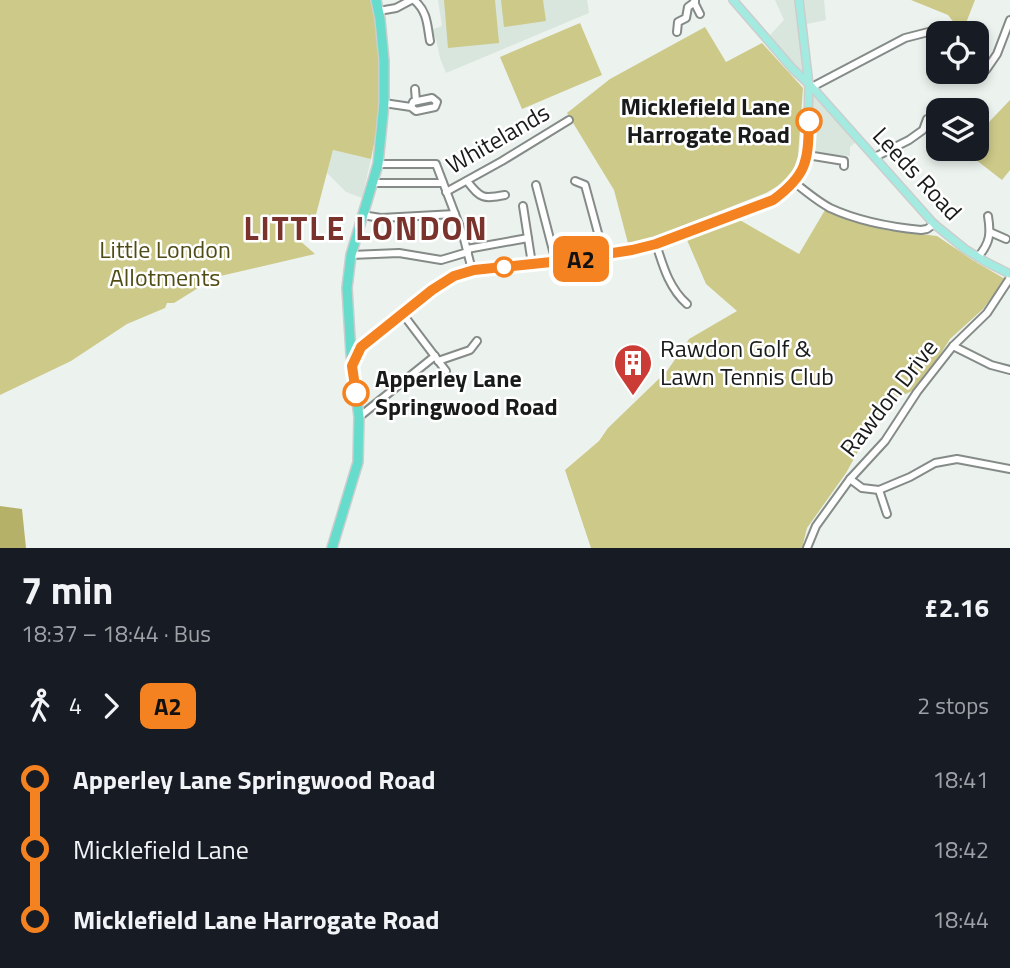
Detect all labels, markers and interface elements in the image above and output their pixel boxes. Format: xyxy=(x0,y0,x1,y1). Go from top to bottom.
map controls xyxy=(926,21,989,161)
button: locate xyxy=(926,21,989,84)
place label: Micklefield Lane Harrogate Road xyxy=(620,88,790,152)
street label: Whitelands xyxy=(439,94,556,182)
button: layers xyxy=(926,98,989,161)
marker: Micklefield Lane Harrogate Road xyxy=(796,108,822,134)
street label: Leeds Road xyxy=(865,118,971,228)
district label: LITTLE LONDON xyxy=(243,204,489,252)
park label: Little London Allotments xyxy=(99,231,231,295)
line badge: A2 xyxy=(550,236,612,282)
text: A2 xyxy=(567,241,595,277)
unlabelled marker xyxy=(494,257,514,277)
place label: Rawdon Golf & Lawn Tennis Club xyxy=(660,330,834,394)
street label: Rawdon Drive xyxy=(831,331,946,464)
building icon: Rawdon Golf & Lawn Tennis Club xyxy=(612,342,654,397)
place label: Apperley Lane Springwood Road xyxy=(375,360,558,424)
marker: Apperley Lane Springwood Road xyxy=(343,380,369,406)
text: 7 min xyxy=(21,561,113,619)
text: £2.16 xyxy=(924,588,989,627)
text: 18:37 – 18:44 · Bus xyxy=(21,616,211,651)
icon: walk xyxy=(21,687,59,725)
icon: forward xyxy=(92,687,130,725)
text: 4 xyxy=(69,688,82,723)
text: A2 xyxy=(154,688,182,724)
text: 2 stops xyxy=(917,688,989,723)
text: Apperley Lane Springwood Road xyxy=(73,760,436,799)
text: 18:41 xyxy=(932,762,989,797)
text: Micklefield Lane xyxy=(73,830,249,869)
text: 18:42 xyxy=(932,832,989,867)
text: Micklefield Lane Harrogate Road xyxy=(73,900,439,939)
text: 18:44 xyxy=(932,902,989,937)

